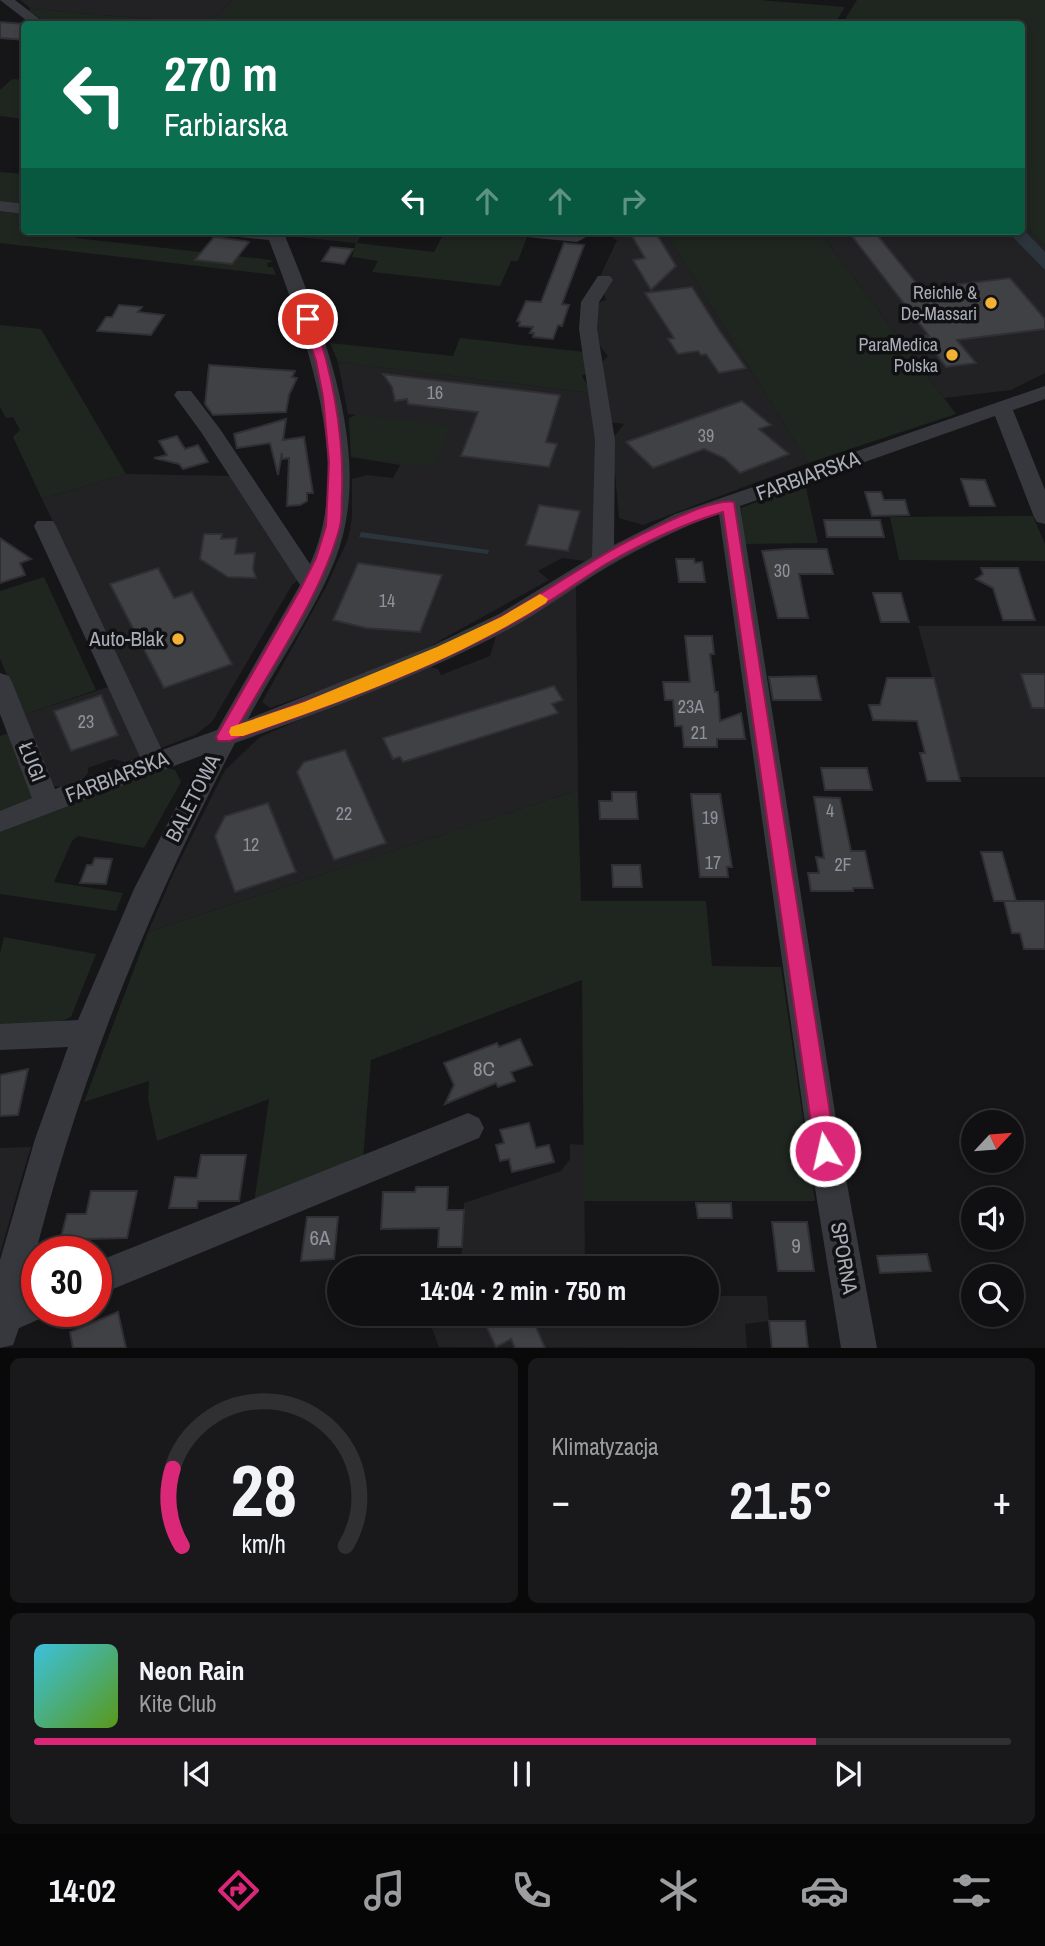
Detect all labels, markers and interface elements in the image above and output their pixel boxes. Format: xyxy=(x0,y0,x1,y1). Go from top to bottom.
text: 270 m xyxy=(164,40,278,106)
icon: left xyxy=(49,49,140,140)
text: Farbiarska xyxy=(164,103,288,146)
icon: left xyxy=(395,182,433,220)
icon: ahead xyxy=(468,182,506,220)
icon: ahead xyxy=(541,182,579,220)
icon: right xyxy=(614,182,652,220)
place label: Reichle & De-Massari xyxy=(901,280,977,326)
pin xyxy=(278,289,338,349)
marker: Reichle & De-Massari xyxy=(983,295,999,311)
icon: arrive xyxy=(289,300,327,338)
place label: ParaMedica Polska xyxy=(858,332,938,378)
marker: ParaMedica Polska xyxy=(944,347,960,363)
house number: 16 xyxy=(427,380,443,405)
house number: 39 xyxy=(698,423,714,448)
street label: FARBIARSKA xyxy=(752,443,864,508)
house number: 30 xyxy=(774,558,790,583)
house number: 14 xyxy=(379,588,395,613)
place label: Auto-Blak xyxy=(88,624,164,653)
marker: Auto-Blak xyxy=(170,631,186,647)
house number: 23A xyxy=(678,694,704,719)
house number: 23 xyxy=(78,709,94,734)
house number: 21 xyxy=(691,720,708,745)
street label: ŁUGI xyxy=(11,738,53,786)
street label: FARBIARSKA xyxy=(61,743,173,809)
street label: BALETOWA xyxy=(158,749,227,847)
house number: 4 xyxy=(826,798,834,823)
house number: 22 xyxy=(336,801,352,826)
house number: 19 xyxy=(702,805,718,830)
house number: 12 xyxy=(243,832,259,857)
house number: 17 xyxy=(705,850,721,875)
house number: 2F xyxy=(834,852,852,877)
house number: 8C xyxy=(473,1054,495,1083)
north arrow xyxy=(961,1110,1024,1172)
map controls xyxy=(961,1110,1024,1327)
position arrow xyxy=(788,1114,862,1188)
button: sound xyxy=(961,1187,1024,1250)
street label: SPORNA xyxy=(824,1220,865,1297)
house number: 6A xyxy=(309,1223,331,1252)
house number: 9 xyxy=(791,1231,801,1260)
speed limit sign: 30 xyxy=(21,1236,112,1327)
button: search xyxy=(961,1264,1024,1327)
text: 14:04 · 2 min · 750 m xyxy=(420,1273,626,1308)
text: Klimatyzacja xyxy=(552,1431,658,1462)
text: 28 xyxy=(231,1442,297,1540)
text: 21.5° xyxy=(729,1465,833,1535)
text: − xyxy=(552,1475,570,1526)
text: + xyxy=(993,1475,1011,1526)
text: km/h xyxy=(242,1527,286,1561)
text: Neon Rain xyxy=(139,1653,244,1688)
text: Kite Club xyxy=(139,1688,217,1719)
icon: previous xyxy=(178,1755,216,1793)
icon: pause xyxy=(503,1755,541,1793)
icon: next xyxy=(829,1755,867,1793)
icon: directions xyxy=(214,1866,263,1915)
icon: music xyxy=(360,1866,409,1915)
icon: phone xyxy=(507,1866,556,1915)
icon: climate xyxy=(654,1866,703,1915)
icon: car xyxy=(800,1866,849,1915)
icon: filters xyxy=(947,1866,996,1915)
text: 14:02 xyxy=(49,1869,116,1912)

